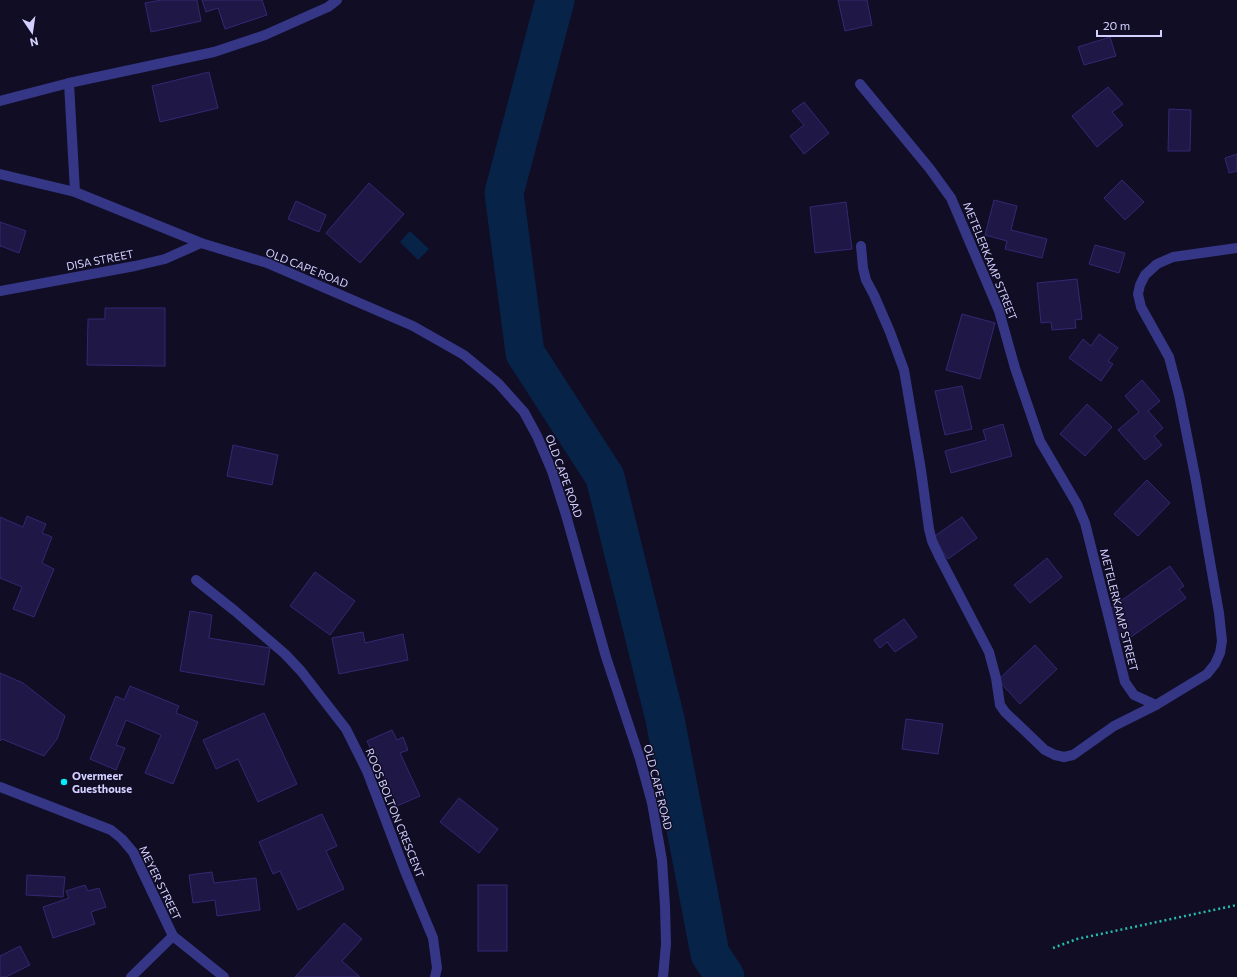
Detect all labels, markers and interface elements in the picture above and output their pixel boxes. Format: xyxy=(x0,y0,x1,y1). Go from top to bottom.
north arrow xyxy=(12,12,52,52)
scale bar xyxy=(1097,12,1161,38)
text: 20 m xyxy=(1103,18,1130,32)
text: N xyxy=(29,35,40,49)
street label: METELERKAMP STREET xyxy=(961,200,1020,322)
street label: OLD CAPE ROAD xyxy=(264,245,350,290)
street label: DISA STREET xyxy=(65,247,135,272)
street label: OLD CAPE ROAD xyxy=(543,432,586,519)
street label: METELERKAMP STREET xyxy=(1098,547,1141,673)
street label: OLD CAPE ROAD xyxy=(642,743,675,831)
street label: ROOS BOLTON CRESCENT xyxy=(364,746,427,879)
place label: Overmeer Guesthouse xyxy=(72,769,132,795)
marker: Overmeer Guesthouse xyxy=(59,777,69,787)
street label: MEYER STREET xyxy=(137,843,184,922)

